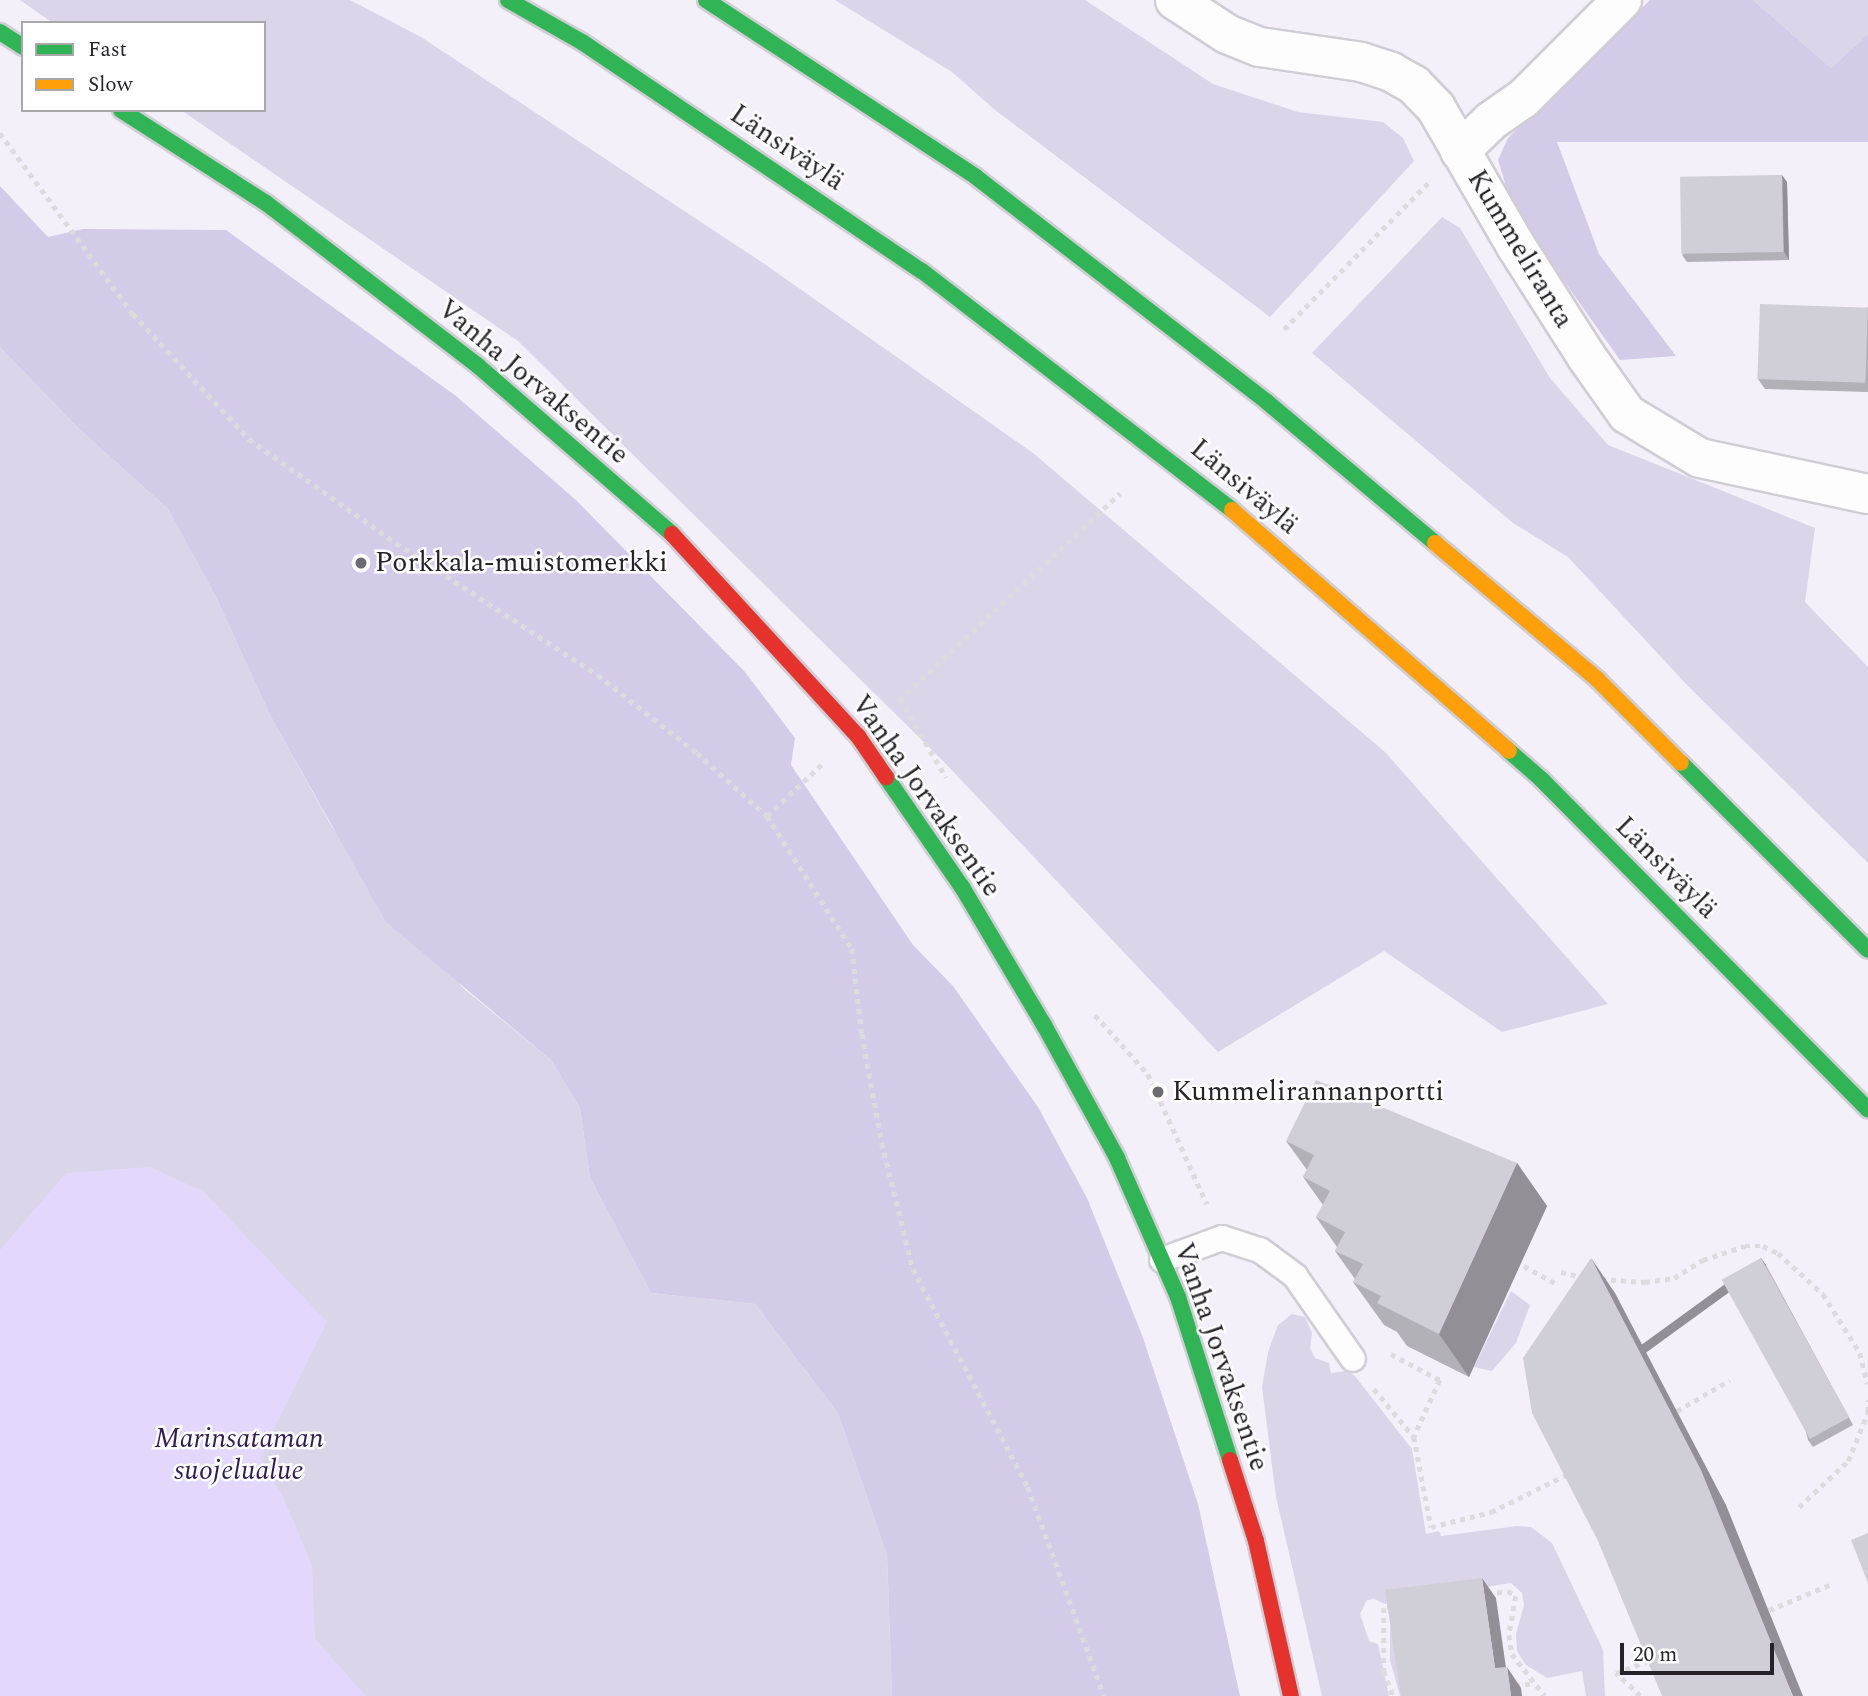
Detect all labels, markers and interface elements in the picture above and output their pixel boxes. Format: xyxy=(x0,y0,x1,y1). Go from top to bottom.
legend xyxy=(21,21,266,112)
text: Fast xyxy=(88,34,127,66)
text: Slow xyxy=(88,69,132,101)
street label: Länsiväylä xyxy=(723,97,851,199)
street label: Kummeliranta xyxy=(1460,164,1580,334)
street label: Vanha Jorvaksentie xyxy=(431,292,635,472)
street label: Länsiväylä xyxy=(1183,432,1305,542)
place label: Porkkala-muistomerkki xyxy=(375,546,668,580)
marker: Porkkala-muistomerkki xyxy=(353,555,369,571)
street label: Vanha Jorvaksentie xyxy=(844,688,1008,904)
street label: Länsiväylä xyxy=(1608,810,1724,926)
place label: Kummelirannanportti xyxy=(1172,1075,1444,1109)
marker: Kummelirannanportti xyxy=(1150,1084,1166,1100)
street label: Vanha Jorvaksentie xyxy=(1166,1239,1276,1475)
park label: Marinsataman suojelualue xyxy=(154,1422,324,1488)
scale bar xyxy=(1623,1630,1777,1674)
text: 20 m xyxy=(1633,1639,1677,1671)

